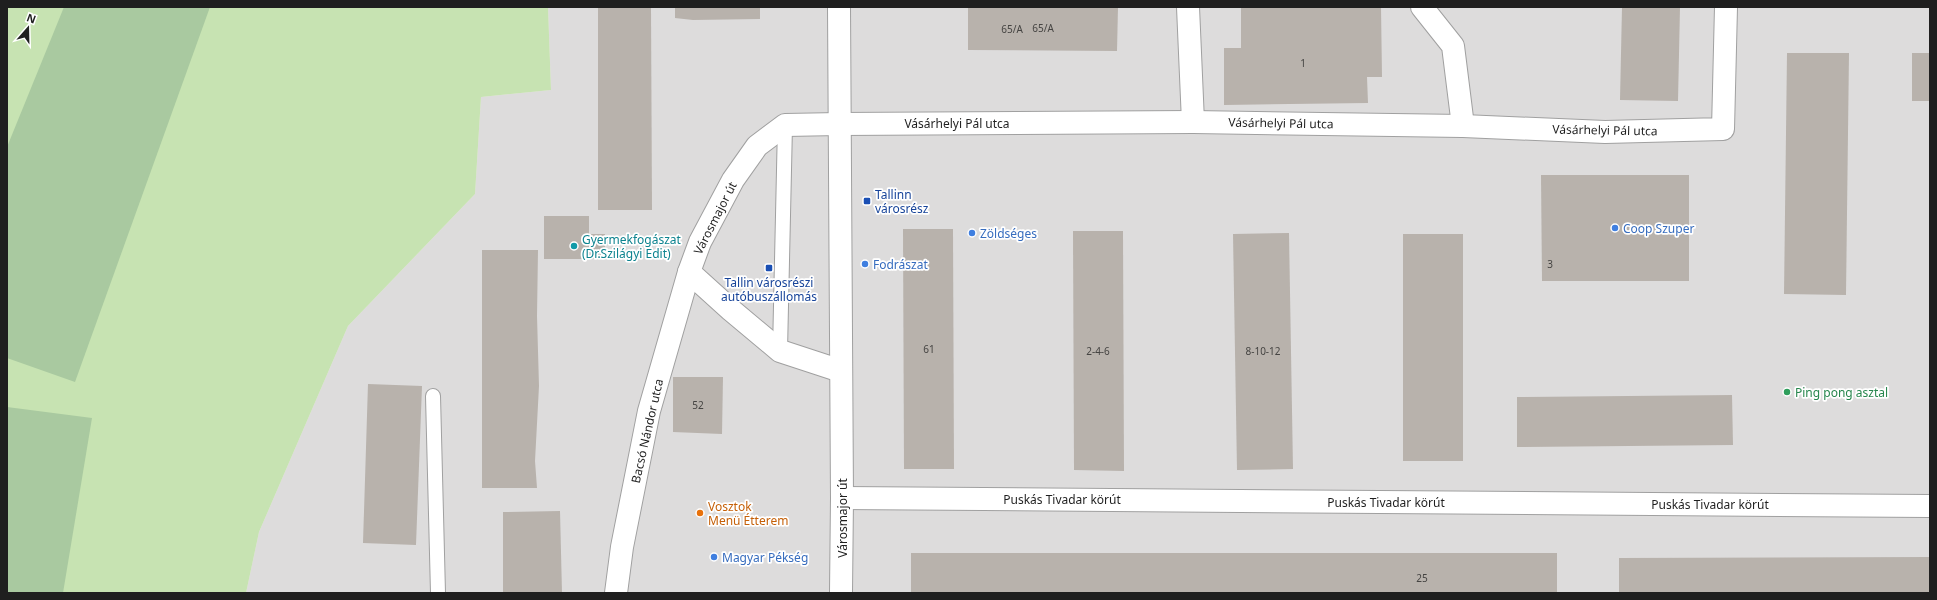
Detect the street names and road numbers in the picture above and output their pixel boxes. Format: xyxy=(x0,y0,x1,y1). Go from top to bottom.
street label: Vásárhelyi Pál utca xyxy=(1228,114,1334,132)
street label: Vásárhelyi Pál utca xyxy=(904,115,1010,132)
street label: Vásárhelyi Pál utca xyxy=(1552,121,1658,139)
street label: Városmajor út xyxy=(689,178,741,257)
street label: Bacsó Nándor utca xyxy=(627,377,667,485)
street label: Városmajor út xyxy=(834,478,851,558)
street label: Puskás Tivadar körút xyxy=(1003,491,1121,508)
street label: Puskás Tivadar körút xyxy=(1327,494,1445,511)
street label: Puskás Tivadar körút xyxy=(1651,496,1769,513)

